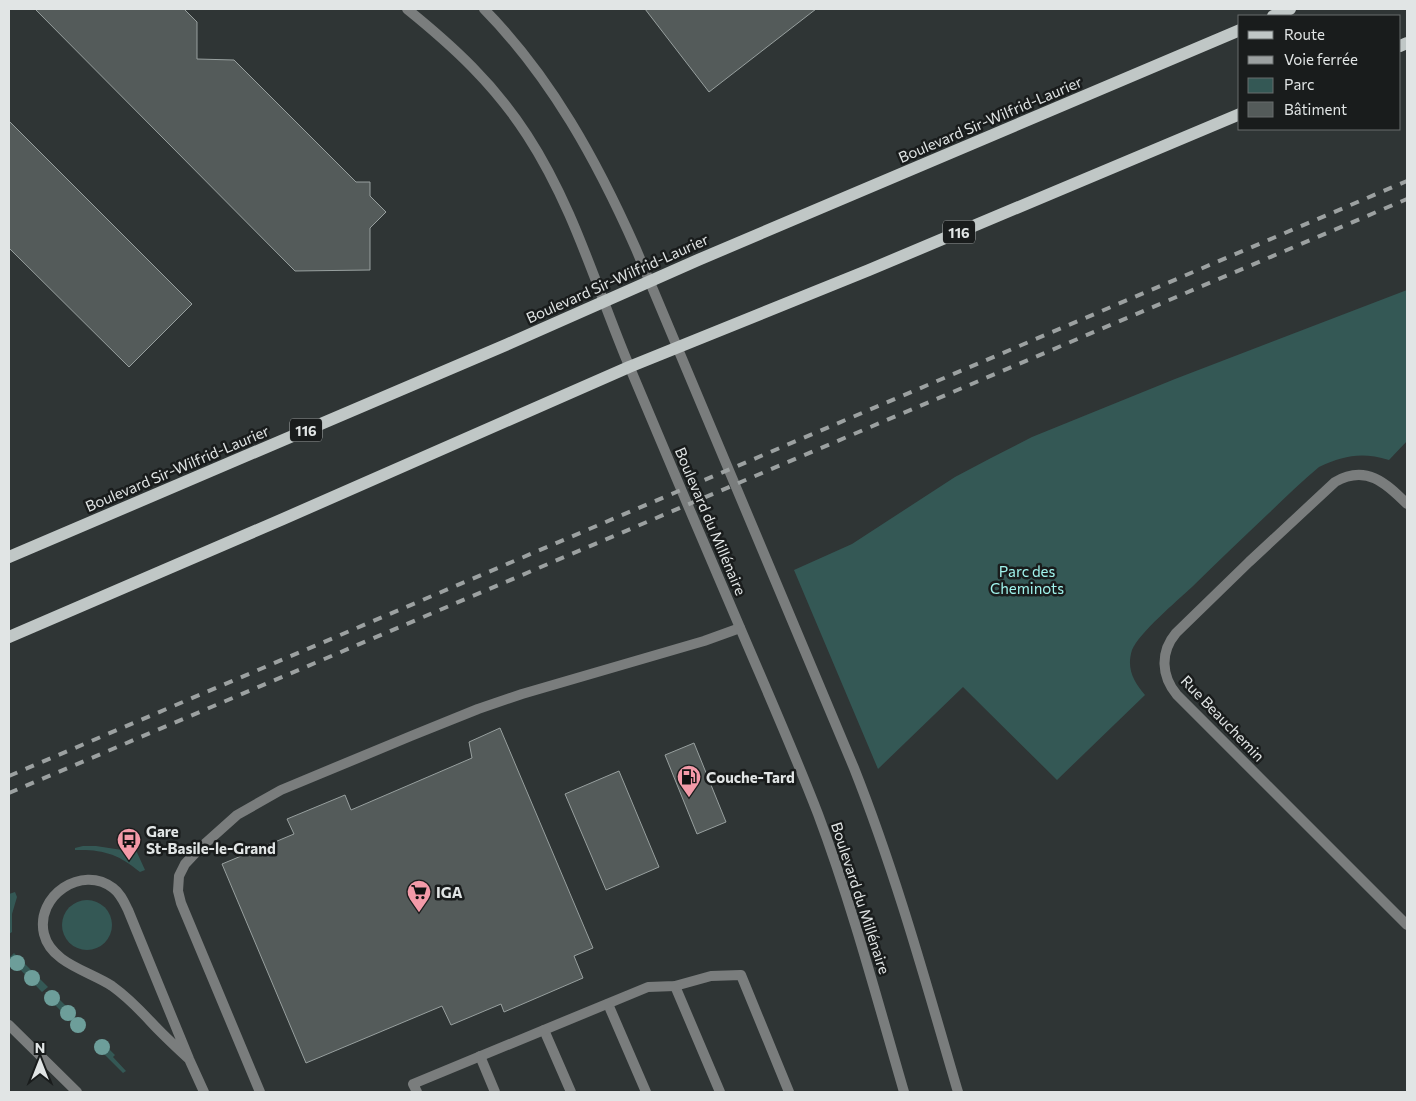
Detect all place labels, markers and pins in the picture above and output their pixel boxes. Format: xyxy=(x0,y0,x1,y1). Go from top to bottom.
fuel station icon: Couche-Tard xyxy=(676,764,702,798)
place label: Couche-Tard xyxy=(706,768,795,786)
place label: Gare St-Basile-le-Grand xyxy=(146,822,276,857)
bus stop icon: Gare St-Basile-le-Grand xyxy=(116,827,142,861)
supermarket icon: IGA xyxy=(406,879,432,913)
place label: IGA xyxy=(436,883,463,901)

